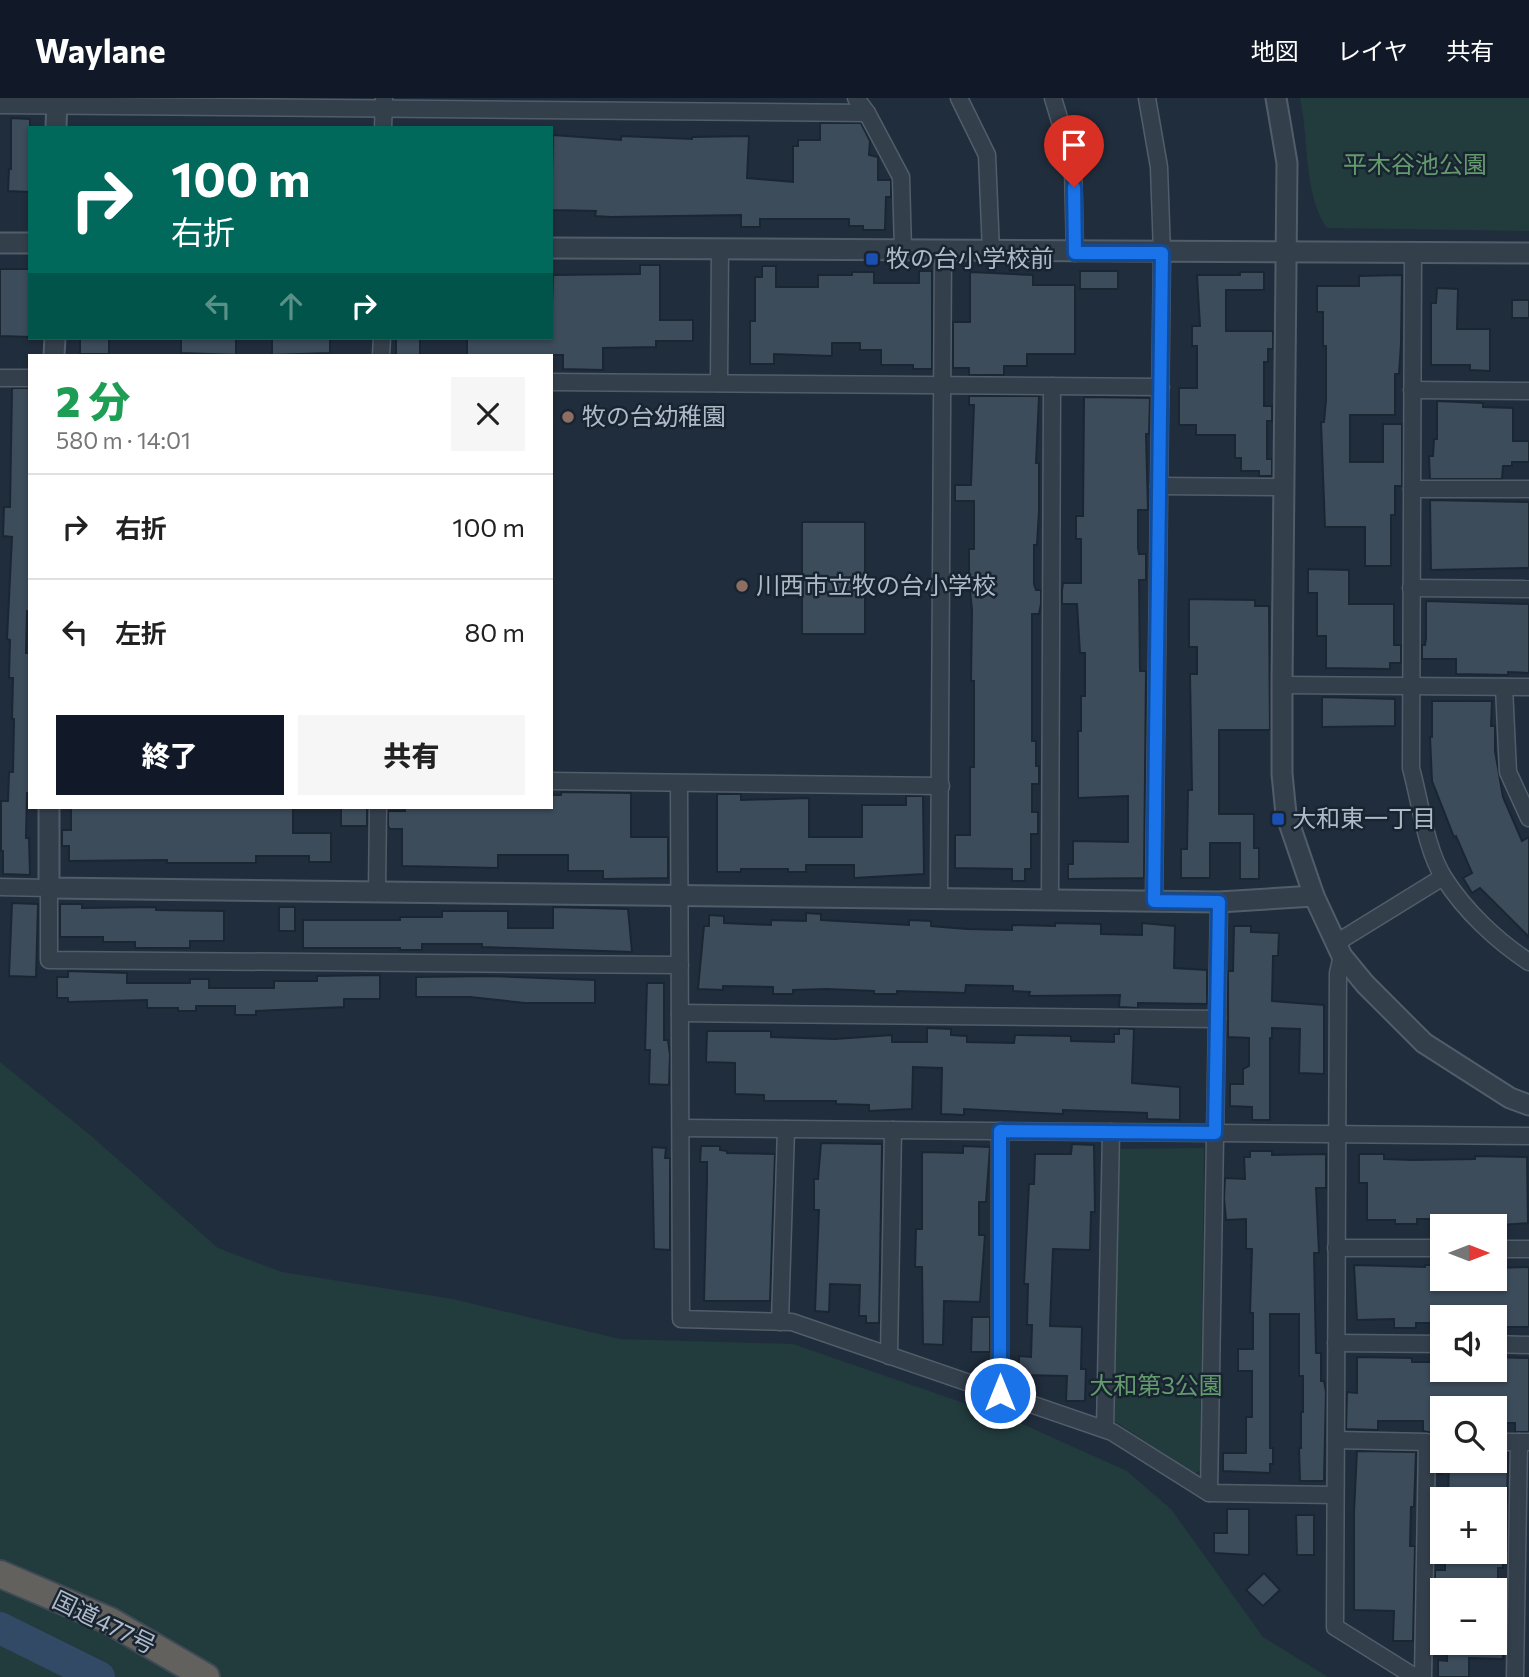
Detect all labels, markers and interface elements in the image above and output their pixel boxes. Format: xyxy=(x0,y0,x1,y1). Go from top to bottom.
text: Waylane xyxy=(35,29,166,70)
text: 地図 xyxy=(1251,36,1299,65)
text: レイヤ xyxy=(1337,36,1408,65)
text: 共有 xyxy=(1446,36,1494,65)
pin xyxy=(1044,115,1104,187)
icon: arrive xyxy=(1055,126,1093,164)
text: 100 m xyxy=(171,147,310,207)
park label: 平木谷池公園 xyxy=(1343,149,1487,178)
icon: right xyxy=(56,154,147,245)
text: 右折 xyxy=(171,211,235,251)
place label: 牧の台小学校前 xyxy=(886,243,1054,272)
marker: 牧の台小学校前 xyxy=(864,251,880,267)
icon: left xyxy=(199,287,237,325)
icon: ahead xyxy=(272,287,310,325)
icon: right xyxy=(345,287,383,325)
text: 2 分 xyxy=(56,374,130,426)
button: close xyxy=(451,377,525,451)
place label: 牧の台幼稚園 xyxy=(582,401,726,430)
marker: 牧の台幼稚園 xyxy=(560,409,576,425)
text: 580 m · 14:01 xyxy=(56,426,191,454)
icon: right xyxy=(56,508,94,546)
text: 100 m xyxy=(452,511,525,542)
text: 右折 xyxy=(115,512,167,543)
place label: 川西市立牧の台小学校 xyxy=(756,570,996,599)
marker: 川西市立牧の台小学校 xyxy=(734,578,750,594)
icon: left xyxy=(56,613,94,651)
text: 80 m xyxy=(465,616,525,647)
text: 左折 xyxy=(115,617,167,648)
button: 終了 xyxy=(56,715,284,795)
button: 共有 xyxy=(298,715,525,795)
place label: 大和東一丁目 xyxy=(1292,803,1436,832)
marker: 大和東一丁目 xyxy=(1270,811,1286,827)
north arrow xyxy=(1430,1214,1507,1292)
map controls xyxy=(1430,1214,1507,1655)
button: sound xyxy=(1430,1305,1507,1382)
position arrow xyxy=(963,1356,1037,1430)
park label: 大和第3公園 xyxy=(1089,1370,1223,1399)
button: search xyxy=(1430,1396,1507,1473)
button: + xyxy=(1430,1487,1507,1564)
button: − xyxy=(1430,1578,1507,1655)
street label: 国道477号 xyxy=(48,1584,161,1659)

